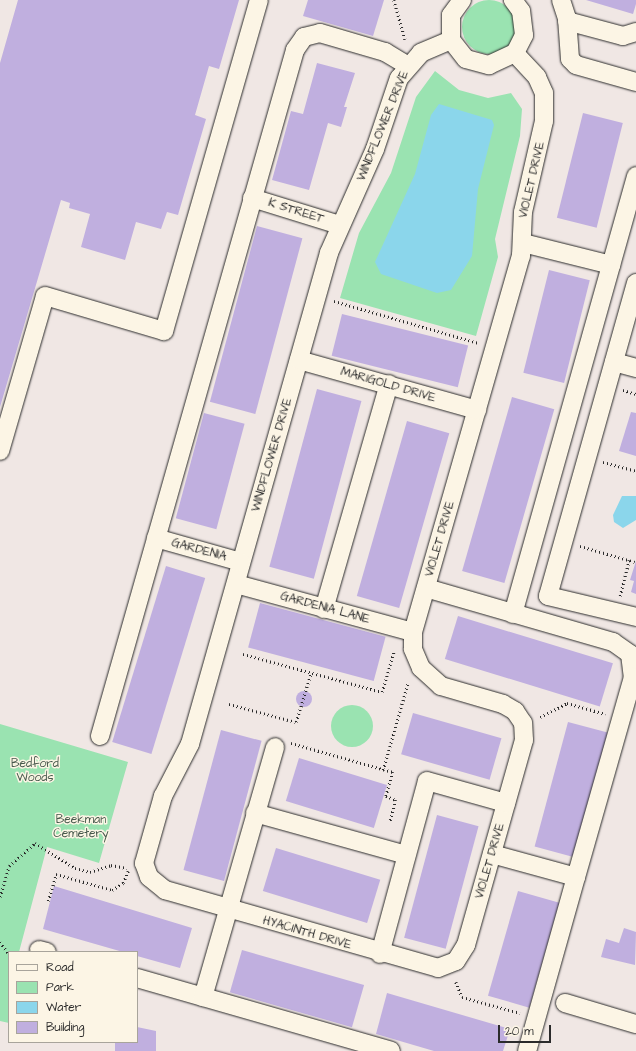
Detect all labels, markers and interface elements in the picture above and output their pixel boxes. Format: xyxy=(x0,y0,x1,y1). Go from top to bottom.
street label: WINDFLOWER DRIVE xyxy=(354,69,412,183)
street label: VIOLET DRIVE xyxy=(516,140,548,220)
street label: K STREET xyxy=(266,196,326,226)
street label: MARIGOLD DRIVE xyxy=(339,365,437,405)
street label: WINDFLOWER DRIVE xyxy=(249,396,295,514)
street label: VIOLET DRIVE xyxy=(422,500,458,578)
street label: GARDENIA xyxy=(170,536,228,564)
street label: GARDENIA LANE xyxy=(279,589,371,627)
park label: Bedford Woods xyxy=(11,757,59,785)
park label: Beekman Cemetery xyxy=(53,813,109,841)
street label: VIOLET DRIVE xyxy=(472,822,508,900)
street label: HYACINTH DRIVE xyxy=(261,913,353,953)
legend xyxy=(8,951,138,1043)
text: Road xyxy=(46,959,74,976)
text: Park xyxy=(46,979,74,996)
text: Water xyxy=(46,999,81,1016)
scale bar xyxy=(500,1017,553,1043)
text: Building xyxy=(46,1019,84,1036)
text: 20 m xyxy=(505,1023,534,1040)

